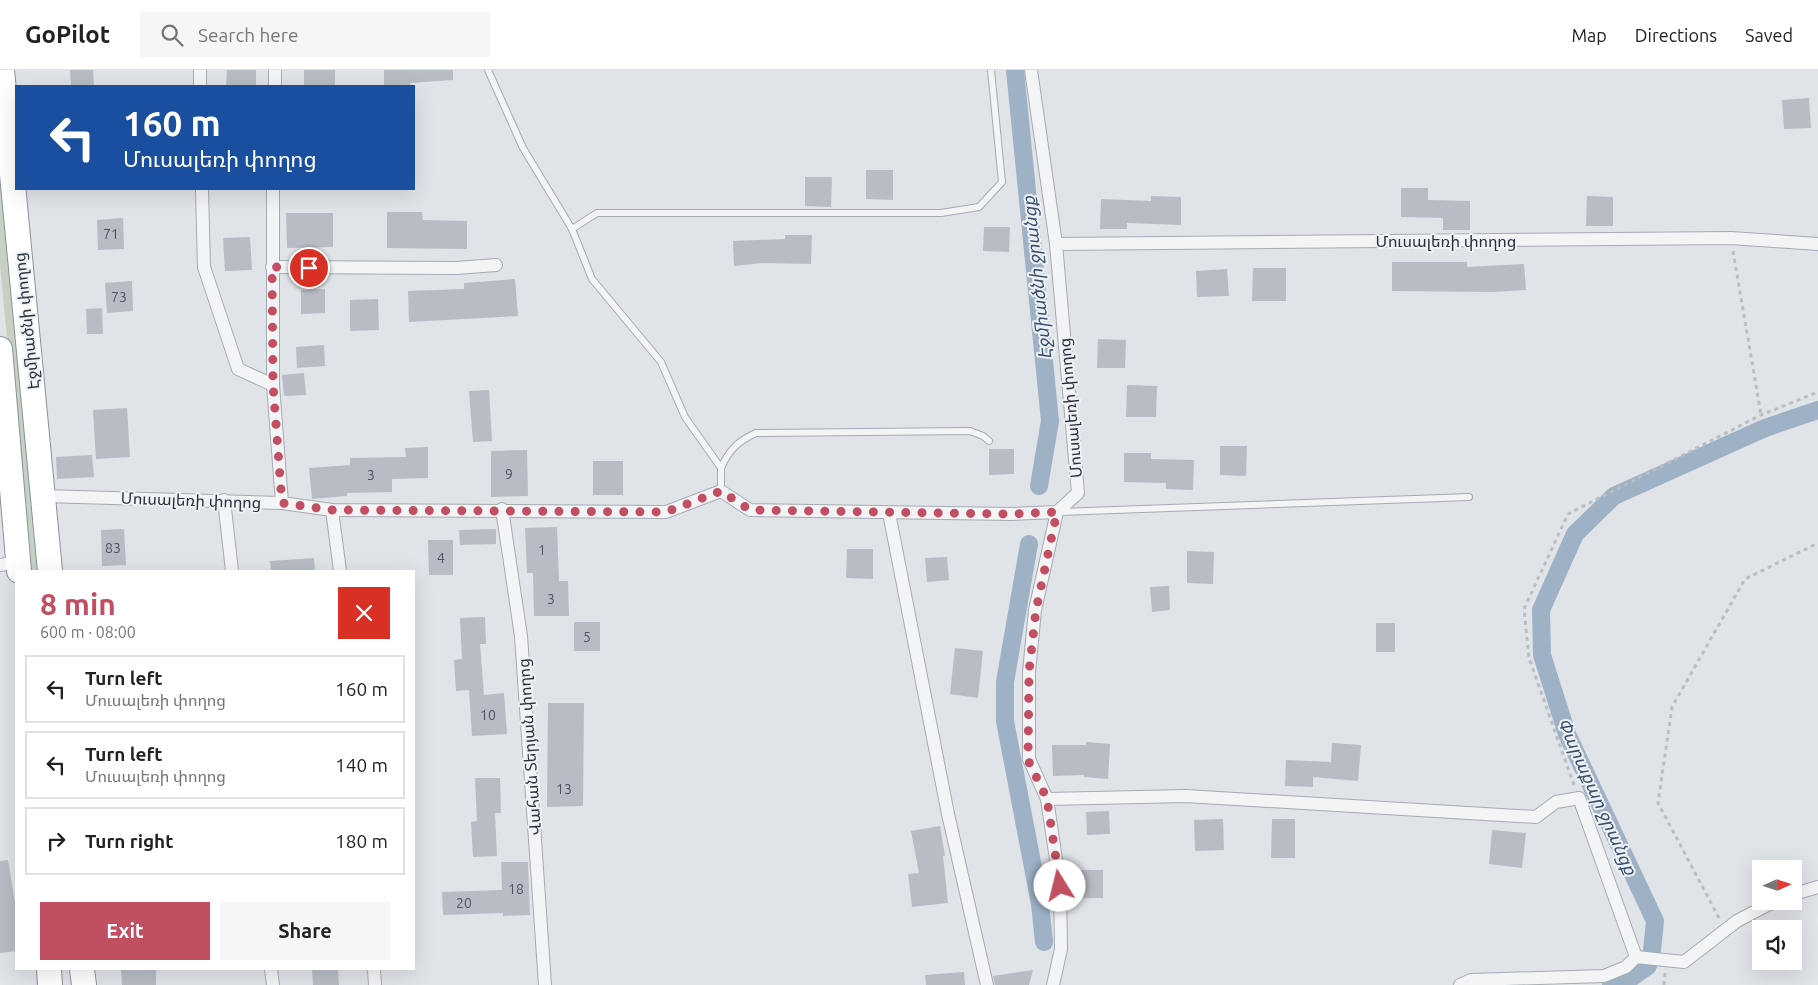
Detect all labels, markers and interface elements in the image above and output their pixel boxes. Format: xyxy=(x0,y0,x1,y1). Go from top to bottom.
search box xyxy=(140,12,490,57)
text: GoPilot xyxy=(25,21,110,48)
icon: search xyxy=(158,21,186,49)
text: Search here xyxy=(198,24,298,46)
text: Map xyxy=(1571,25,1607,45)
text: Directions xyxy=(1635,25,1717,45)
text: Saved xyxy=(1745,25,1793,45)
text: 160 m xyxy=(123,103,221,143)
icon: left xyxy=(40,105,105,170)
text: Մուսալեռի փողոց xyxy=(123,146,317,171)
water label: Էջմիածնի ջրանցք xyxy=(1017,194,1057,361)
house number: 71 xyxy=(103,226,119,242)
street label: Մուսալեռի փողոց xyxy=(1376,232,1516,251)
pin xyxy=(288,247,330,289)
street label: Էջմիածնի փողոց xyxy=(10,252,43,390)
icon: arrive xyxy=(295,254,323,282)
house number: 73 xyxy=(111,289,127,305)
street label: Մուսալեռի փողոց xyxy=(1055,337,1086,479)
house number: 9 xyxy=(505,466,513,482)
house number: 3 xyxy=(367,467,375,483)
street label: Մուսալեռի փողոց xyxy=(120,489,262,512)
house number: 83 xyxy=(105,540,121,556)
house number: 1 xyxy=(538,542,546,558)
house number: 4 xyxy=(437,550,445,566)
text: 8 min xyxy=(40,587,116,621)
button: close xyxy=(338,587,390,639)
house number: 3 xyxy=(547,591,555,607)
text: 600 m · 08:00 xyxy=(40,623,136,641)
house number: 5 xyxy=(583,629,591,645)
street label: Վահան Տերյան փողոց xyxy=(514,658,545,836)
text: Turn left xyxy=(85,667,163,689)
icon: left xyxy=(42,675,70,703)
text: 160 m xyxy=(335,678,388,700)
text: Մուսալեռի փողոց xyxy=(85,691,226,709)
house number: 10 xyxy=(480,707,496,723)
water label: Փարաքար ջրանցք xyxy=(1553,715,1642,879)
text: Turn left xyxy=(85,743,163,765)
icon: left xyxy=(42,751,70,779)
text: 140 m xyxy=(335,754,388,776)
text: Մուսալեռի փողոց xyxy=(85,767,226,785)
house number: 13 xyxy=(556,781,572,797)
icon: right xyxy=(42,827,70,855)
text: Turn right xyxy=(85,830,173,852)
text: 180 m xyxy=(335,830,388,852)
position arrow xyxy=(1033,859,1085,911)
north arrow xyxy=(1752,860,1802,910)
map controls xyxy=(1752,860,1802,970)
house number: 18 xyxy=(508,881,524,897)
house number: 20 xyxy=(456,895,472,911)
button: Exit xyxy=(40,902,210,960)
button: Share xyxy=(220,902,390,960)
button: sound xyxy=(1752,920,1802,970)

